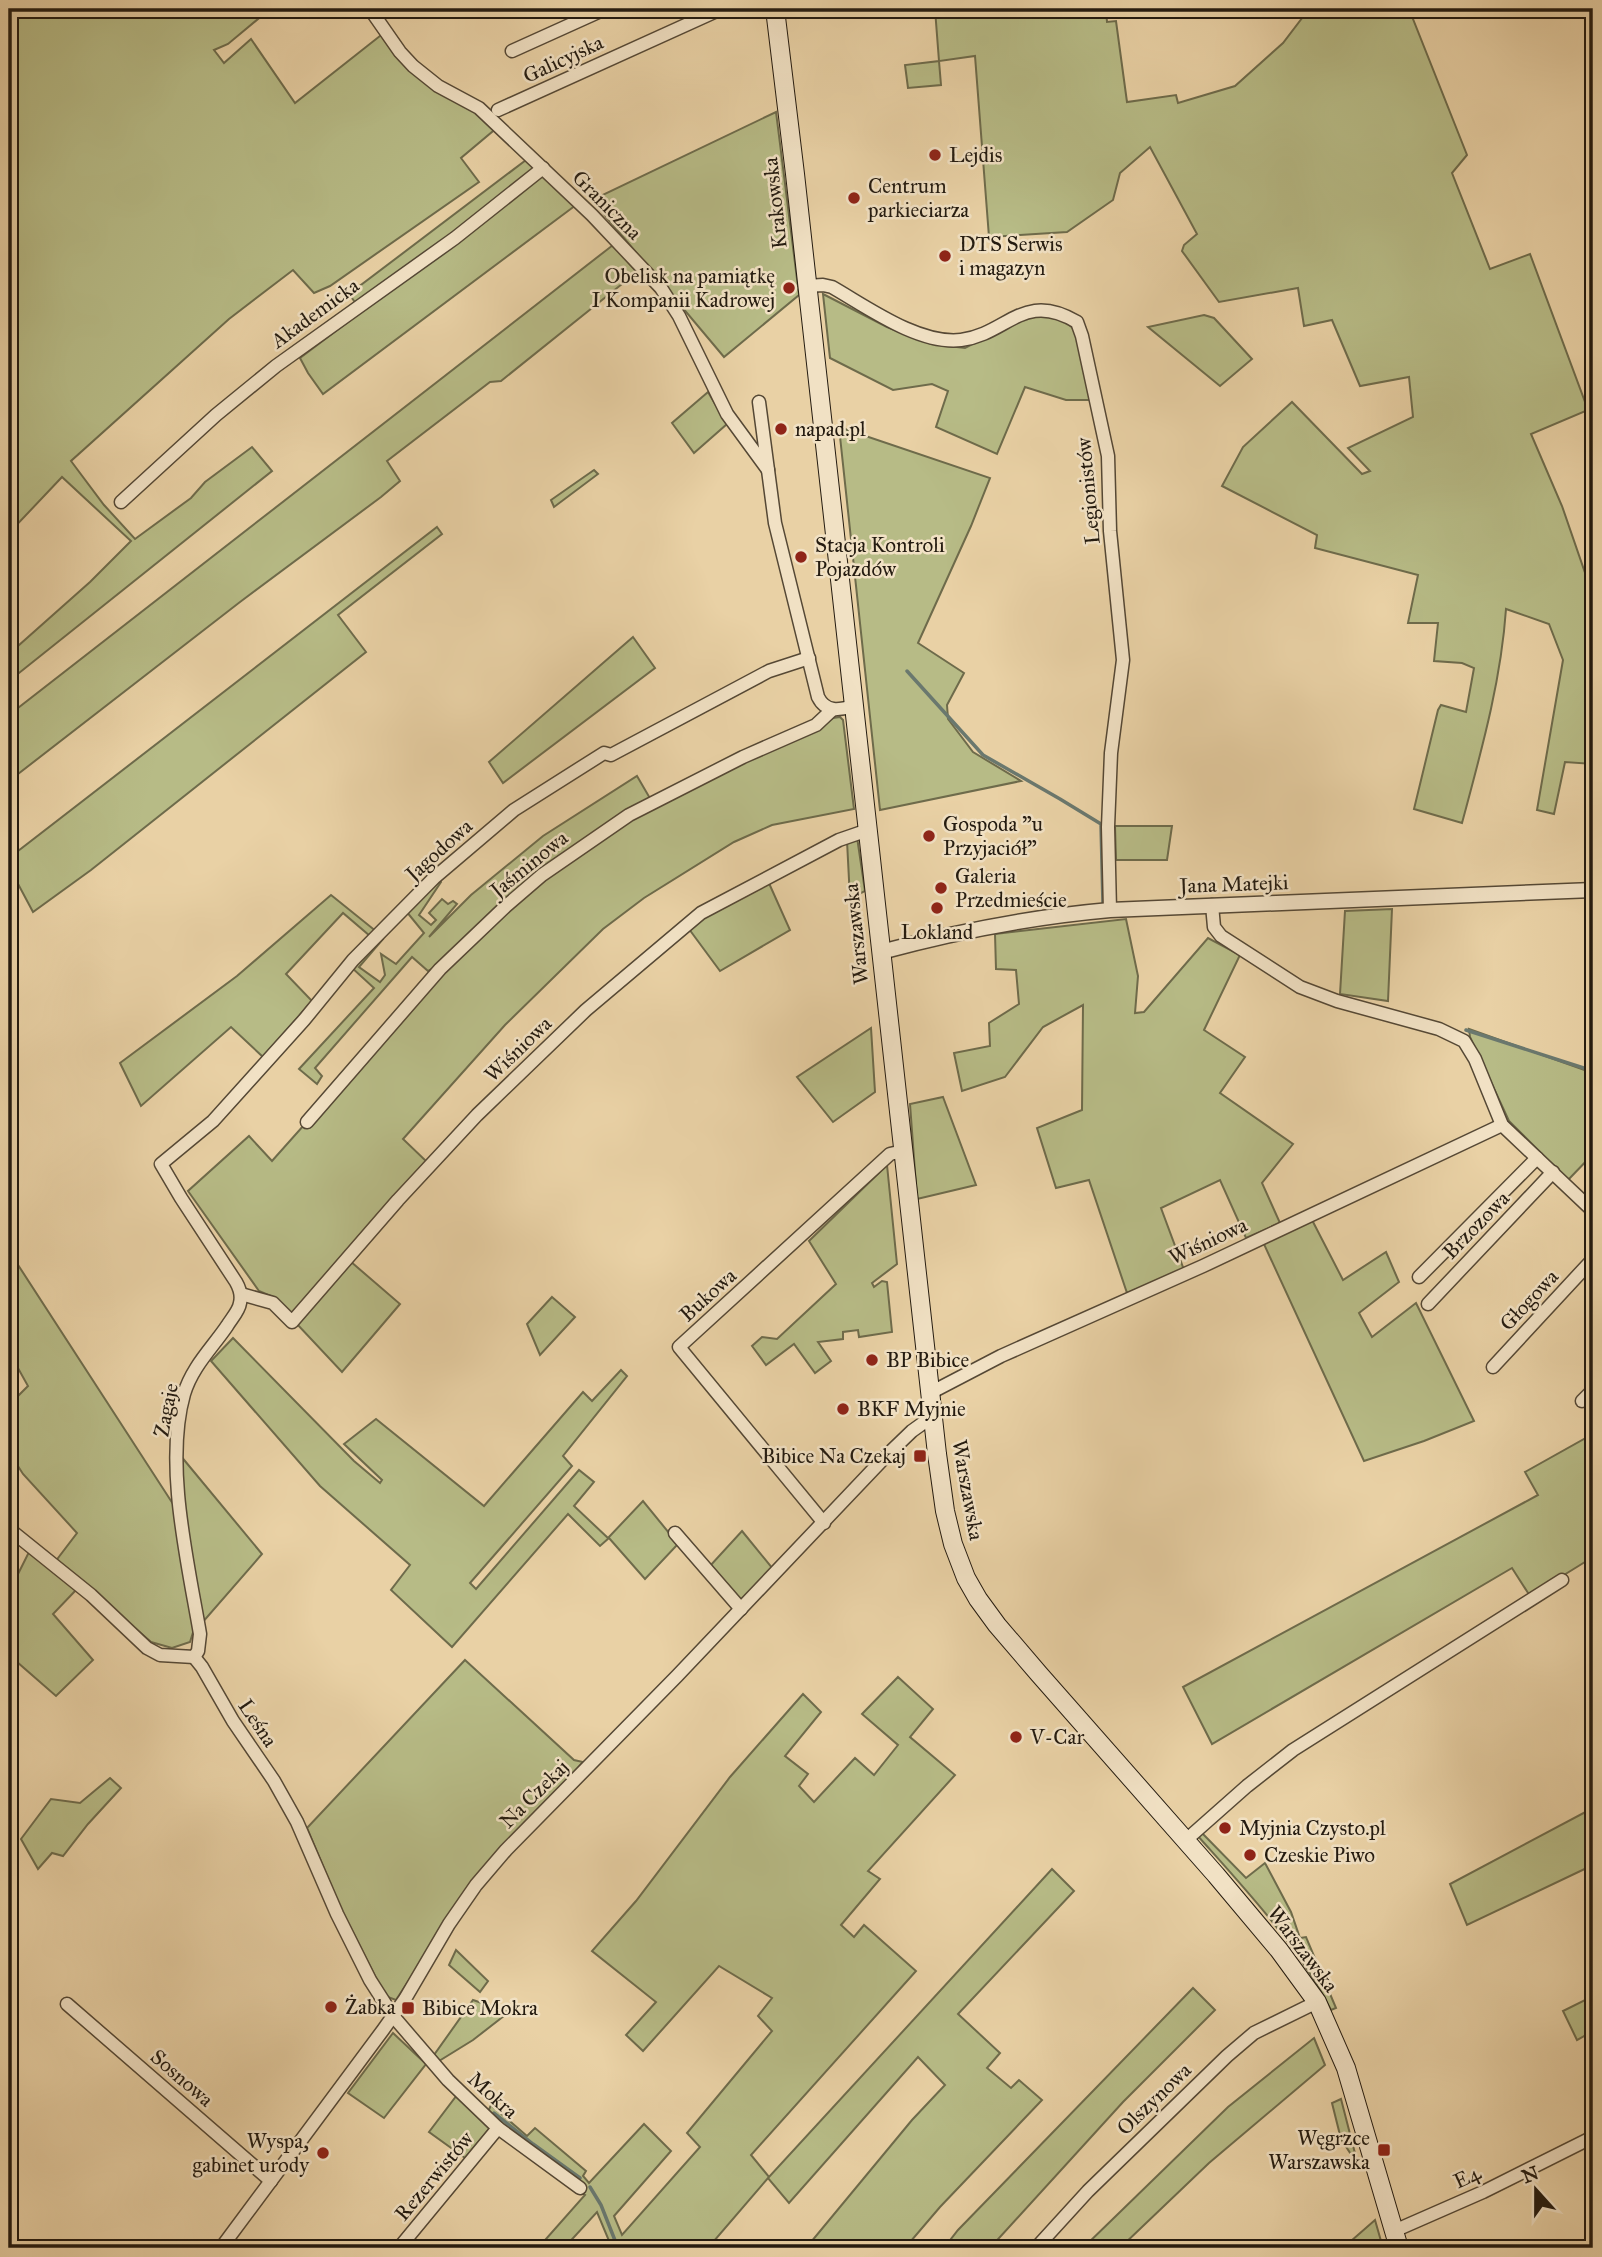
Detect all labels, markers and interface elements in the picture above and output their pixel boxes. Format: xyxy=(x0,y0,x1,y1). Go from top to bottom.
street label: Galicyjska xyxy=(519,29,607,89)
place label: Lejdis xyxy=(949,142,1002,168)
marker: Lejdis xyxy=(927,147,943,163)
street label: Krakowska xyxy=(757,156,793,250)
street label: Graniczna xyxy=(567,165,647,245)
place label: Centrum parkieciarza xyxy=(867,173,969,223)
marker: Centrum parkieciarza xyxy=(846,190,862,206)
place label: DTS Serwis i magazyn xyxy=(959,231,1063,281)
marker: DTS Serwis i magazyn xyxy=(937,248,953,264)
place label: Obelisk na pamiątkę I Kompanii Kadrowej xyxy=(592,263,775,313)
street label: Akademicka xyxy=(265,272,364,354)
marker: Obelisk na pamiątkę I Kompanii Kadrowej xyxy=(781,280,797,296)
place label: napad.pl xyxy=(795,416,866,442)
marker: napad.pl xyxy=(773,421,789,437)
street label: Legionistów xyxy=(1070,436,1106,545)
place label: Stacja Kontroli Pojazdów xyxy=(815,532,945,582)
marker: Stacja Kontroli Pojazdów xyxy=(793,549,809,565)
place label: Gospoda "u Przyjaciół" xyxy=(943,811,1043,861)
street label: Jagodowa xyxy=(399,813,478,888)
street label: Jaśminowa xyxy=(483,825,573,904)
marker: Gospoda "u Przyjaciół" xyxy=(921,828,937,844)
place label: Galeria Przedmieście xyxy=(955,863,1067,913)
street label: Jana Matejki xyxy=(1177,869,1289,899)
marker: Galeria Przedmieście xyxy=(933,880,949,896)
street label: Warszawska xyxy=(838,882,874,986)
marker: Lokland xyxy=(929,900,945,916)
place label: Lokland xyxy=(901,919,974,945)
street label: Wiśniowa xyxy=(479,1011,557,1087)
street label: Brzozowa xyxy=(1437,1185,1515,1265)
street label: Wiśniowa xyxy=(1165,1211,1251,1270)
street label: Bukowa xyxy=(674,1263,742,1327)
street label: Głogowa xyxy=(1494,1264,1564,1336)
place label: BP Bibice xyxy=(886,1347,969,1373)
marker: BP Bibice xyxy=(864,1352,880,1368)
street label: Zagaje xyxy=(148,1381,184,1439)
place label: BKF Myjnie xyxy=(857,1396,966,1422)
marker: BKF Myjnie xyxy=(835,1401,851,1417)
street label: Warszawska xyxy=(946,1438,990,1542)
place label: Bibice Na Czekaj xyxy=(761,1443,906,1469)
marker: Bibice Na Czekaj xyxy=(912,1448,928,1464)
street label: Leśna xyxy=(233,1694,283,1752)
place label: V-Car xyxy=(1029,1724,1084,1750)
marker: V-Car xyxy=(1008,1729,1024,1745)
street label: Na Czekaj xyxy=(494,1754,574,1834)
place label: Myjnia Czysto.pl xyxy=(1239,1815,1386,1841)
marker: Myjnia Czysto.pl xyxy=(1217,1820,1233,1836)
place label: Czeskie Piwo xyxy=(1264,1842,1375,1868)
marker: Czeskie Piwo xyxy=(1242,1847,1258,1863)
street label: Warszawska xyxy=(1262,1901,1344,1998)
place label: Żabka xyxy=(345,1994,396,2020)
place label: Bibice Mokra xyxy=(422,1995,538,2021)
marker: Żabka xyxy=(323,1999,339,2015)
marker: Bibice Mokra xyxy=(400,2000,416,2016)
street label: Sosnowa xyxy=(145,2044,219,2113)
street label: Olszynowa xyxy=(1111,2057,1197,2141)
street label: Mokra xyxy=(463,2066,524,2124)
place label: Węgrzce Warszawska xyxy=(1268,2125,1370,2175)
street label: Rezerwistów xyxy=(389,2126,479,2226)
place label: Wyspa, gabinet urody xyxy=(192,2128,310,2178)
marker: Węgrzce Warszawska xyxy=(1376,2142,1392,2158)
marker: Wyspa, gabinet urody xyxy=(315,2145,331,2161)
north arrow xyxy=(1500,2156,1570,2226)
street label: E4 xyxy=(1449,2159,1486,2194)
text: N xyxy=(1518,2161,1542,2188)

